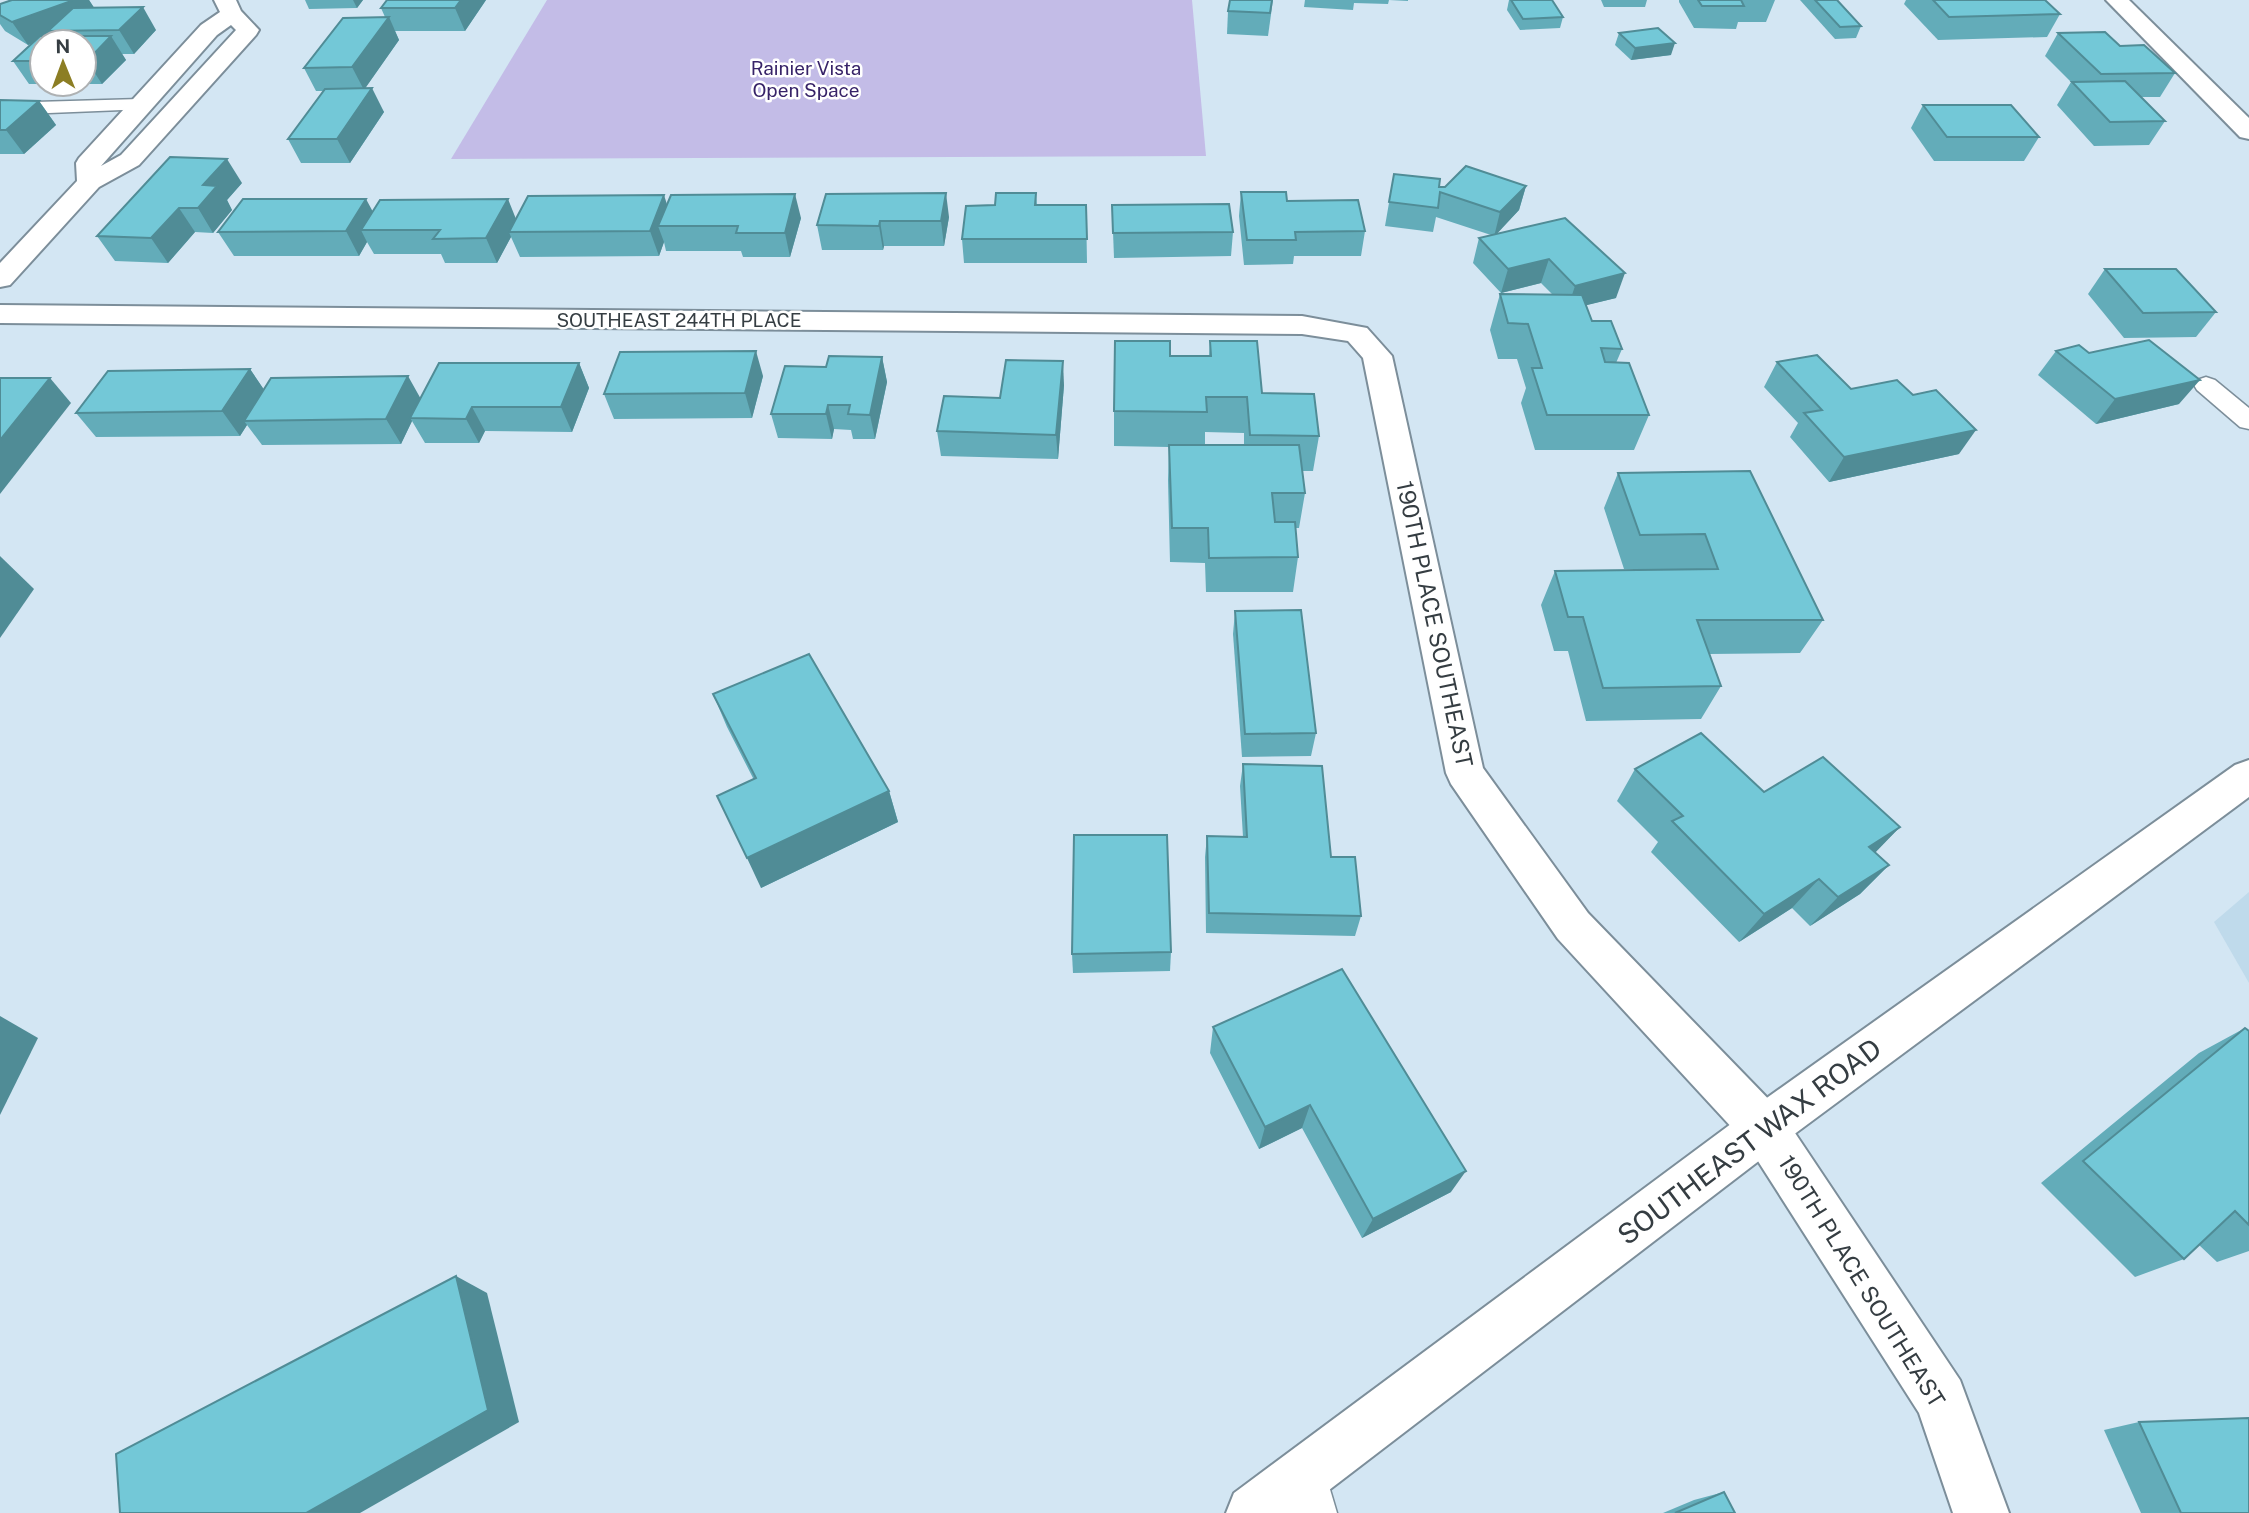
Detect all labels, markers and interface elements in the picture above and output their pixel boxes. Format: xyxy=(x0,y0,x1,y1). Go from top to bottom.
north arrow xyxy=(28,28,98,98)
text: N xyxy=(55,35,70,57)
park label: Rainier Vista Open Space xyxy=(751,57,861,101)
street label: SOUTHEAST 244TH PLACE xyxy=(557,309,801,331)
street label: 190TH PLACE SOUTHEAST xyxy=(1391,478,1479,770)
street label: SOUTHEAST WAX ROAD xyxy=(1611,1031,1887,1251)
street label: 190TH PLACE SOUTHEAST xyxy=(1773,1150,1951,1412)

